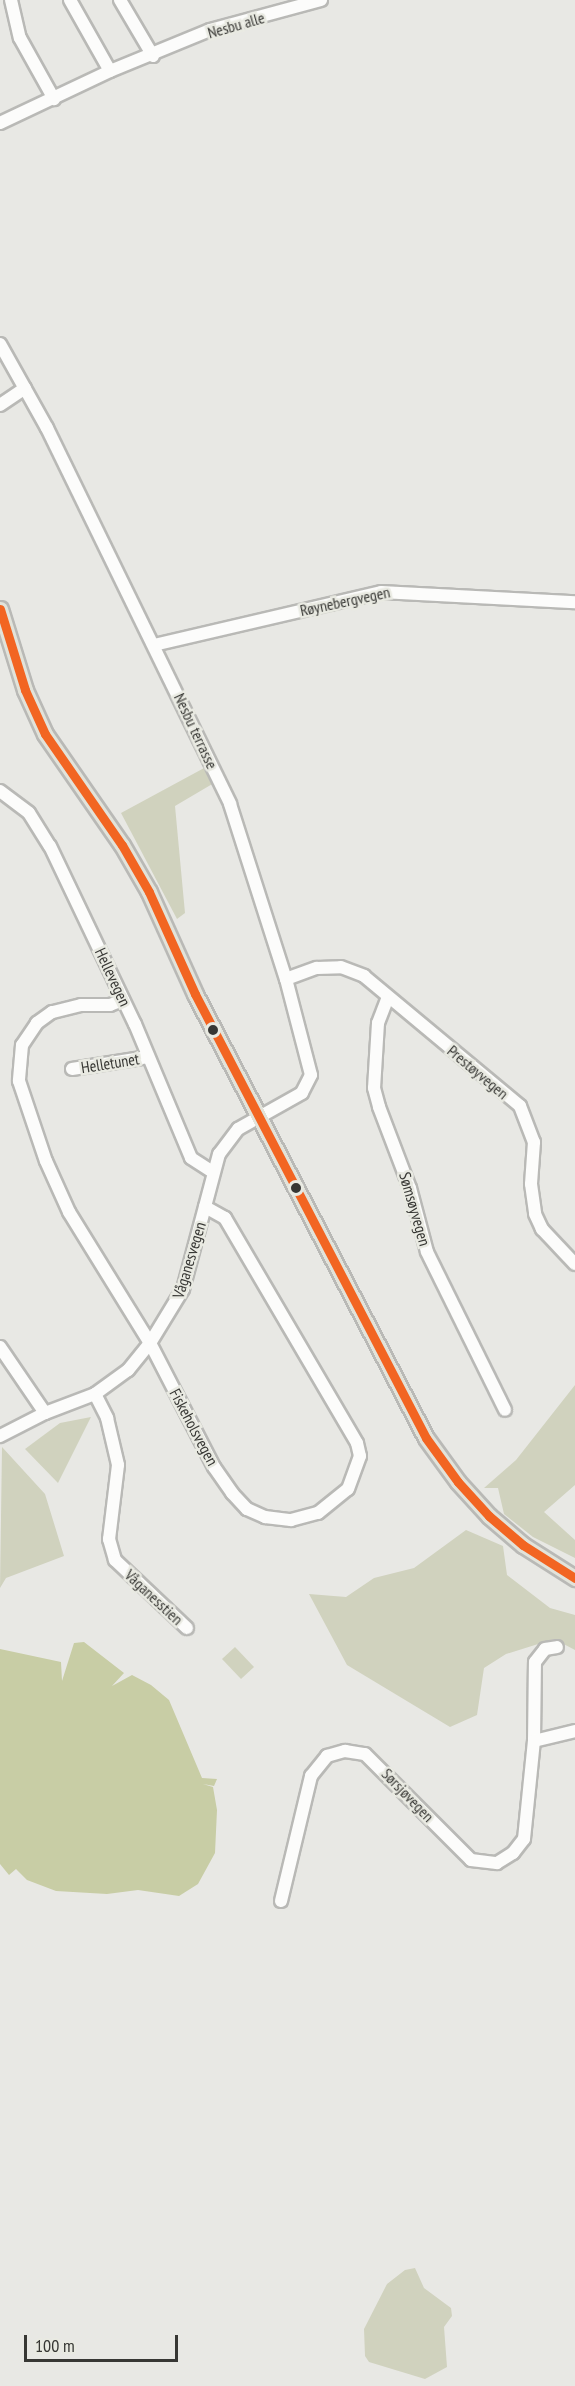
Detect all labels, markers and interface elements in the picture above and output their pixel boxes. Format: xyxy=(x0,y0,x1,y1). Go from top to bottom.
street label: Nesbu alle xyxy=(205,8,267,42)
street label: Røynebergvegen xyxy=(298,582,392,620)
street label: Nesbu terrasse xyxy=(170,690,222,772)
street label: Hellevegen xyxy=(91,945,135,1009)
unlabelled marker xyxy=(207,1024,219,1036)
street label: Prestøyvegen xyxy=(444,1041,512,1103)
street label: Helletunet xyxy=(80,1049,140,1077)
street label: Sømsøyvegen xyxy=(395,1170,435,1248)
unlabelled marker xyxy=(290,1182,302,1194)
street label: Våganesvegen xyxy=(168,1220,210,1300)
street label: Fiskeholsvegen xyxy=(166,1385,222,1469)
street label: Våganesstien xyxy=(121,1565,187,1629)
street label: Sørsjøvegen xyxy=(378,1764,438,1826)
scale bar xyxy=(27,2323,182,2361)
text: 100 m xyxy=(35,2334,75,2357)

